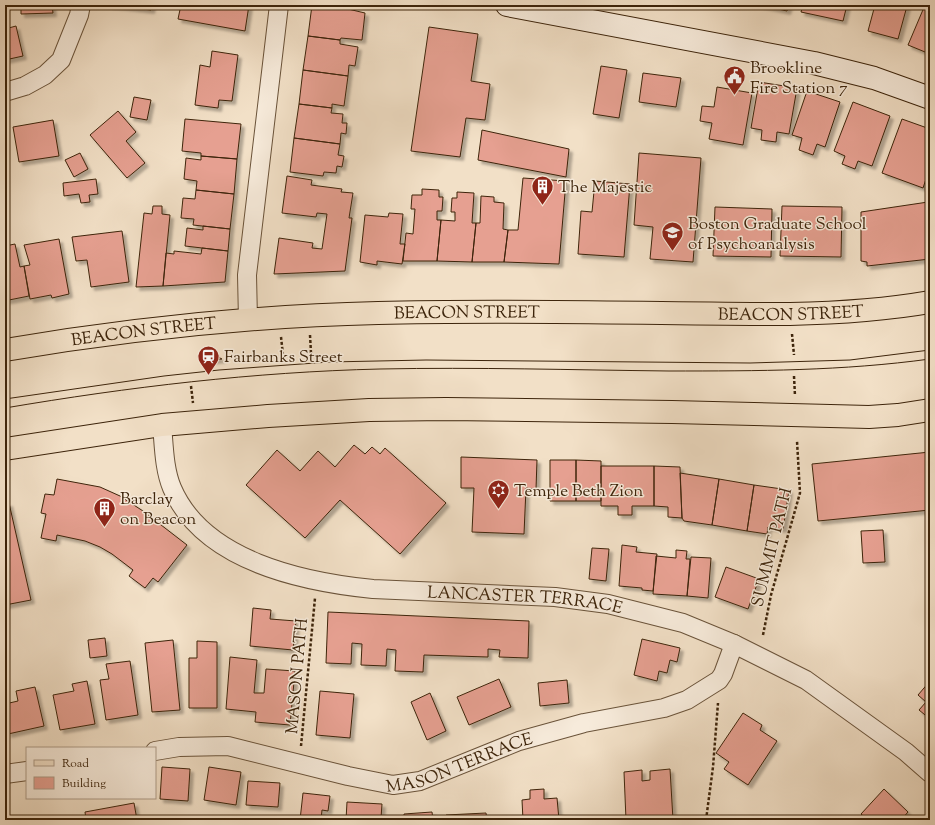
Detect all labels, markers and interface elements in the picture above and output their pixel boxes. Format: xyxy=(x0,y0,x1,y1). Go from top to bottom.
place label: Brookline Fire Station 7 xyxy=(750,57,848,101)
public building icon: Brookline Fire Station 7 xyxy=(721,64,747,97)
building icon: The Majestic xyxy=(529,173,555,206)
place label: The Majestic xyxy=(558,176,652,200)
place label: Boston Graduate School of Psychoanalysis xyxy=(688,213,867,257)
school or university icon: Boston Graduate School of Psychoanalysis xyxy=(659,220,685,253)
street label: BEACON STREET xyxy=(718,300,865,328)
street label: BEACON STREET xyxy=(394,301,540,327)
street label: BEACON STREET xyxy=(70,312,217,353)
station icon: Fairbanks Street xyxy=(196,343,222,376)
place label: Fairbanks Street xyxy=(224,346,343,370)
synagogue icon: Temple Beth Zion xyxy=(486,477,512,510)
place label: Temple Beth Zion xyxy=(514,480,643,504)
street label: SUMMIT PATH xyxy=(747,485,799,610)
place label: Barclay on Beacon xyxy=(120,488,196,532)
building icon: Barclay on Beacon xyxy=(91,495,117,528)
street label: LANCASTER TERRACE xyxy=(427,581,625,621)
street label: MASON PATH xyxy=(281,617,315,735)
street label: MASON TERRACE xyxy=(384,728,535,800)
legend xyxy=(26,747,156,799)
text: Road xyxy=(62,755,89,773)
text: Building xyxy=(62,775,106,793)

